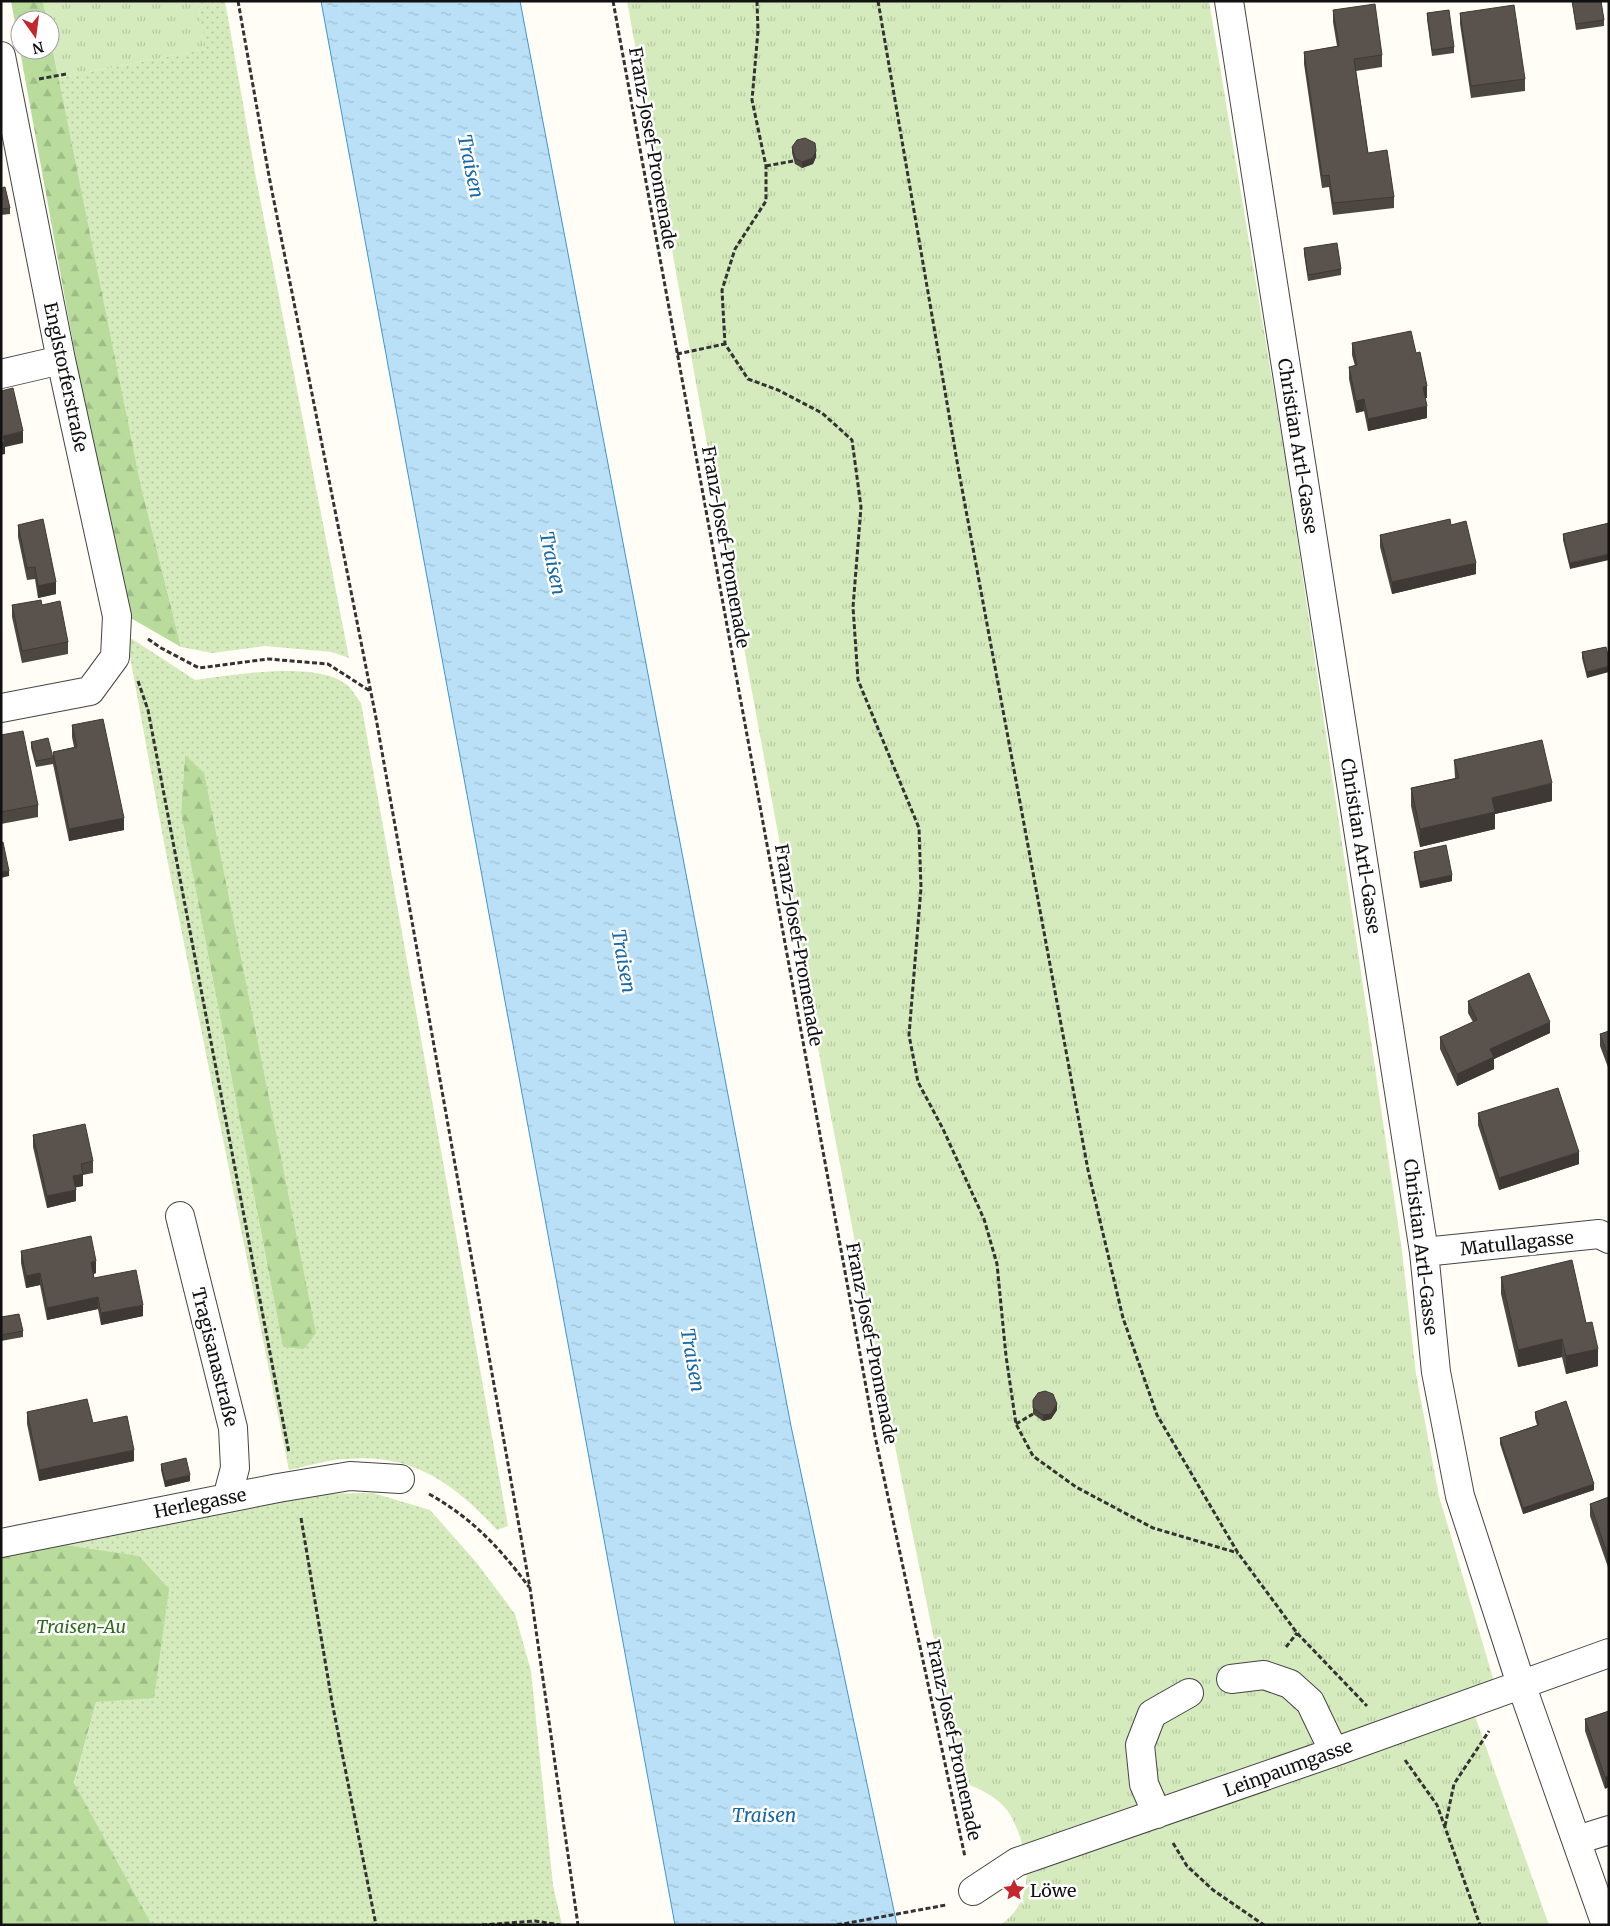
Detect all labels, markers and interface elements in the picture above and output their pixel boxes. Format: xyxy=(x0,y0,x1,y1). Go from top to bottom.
north arrow xyxy=(10,10,60,60)
text: N xyxy=(31,38,46,58)
street label: Franz-Josef-Promenade xyxy=(624,45,682,251)
water label: Traisen xyxy=(453,132,489,200)
street label: Englstorferstraße xyxy=(39,300,93,454)
street label: Christian Artl-Gasse xyxy=(1273,357,1323,535)
street label: Franz-Josef-Promenade xyxy=(697,444,755,650)
water label: Traisen xyxy=(535,529,571,597)
street label: Christian Artl-Gasse xyxy=(1336,757,1386,935)
street label: Franz-Josef-Promenade xyxy=(770,842,828,1048)
water label: Traisen xyxy=(607,927,641,995)
street label: Christian Artl-Gasse xyxy=(1399,1158,1443,1336)
street label: Matullagasse xyxy=(1459,1226,1575,1260)
street label: Franz-Josef-Promenade xyxy=(841,1240,903,1446)
street label: Tragisanastraße xyxy=(187,1285,243,1429)
water label: Traisen xyxy=(676,1326,710,1394)
street label: Herlegasse xyxy=(152,1483,248,1523)
park label: Traisen-Au xyxy=(36,1615,126,1638)
street label: Franz-Josef-Promenade xyxy=(921,1638,987,1842)
street label: Leinpaumgasse xyxy=(1220,1734,1356,1802)
water label: Traisen xyxy=(732,1803,796,1827)
place icon: Löwe xyxy=(1001,1877,1027,1903)
place label: Löwe xyxy=(1030,1879,1076,1902)

